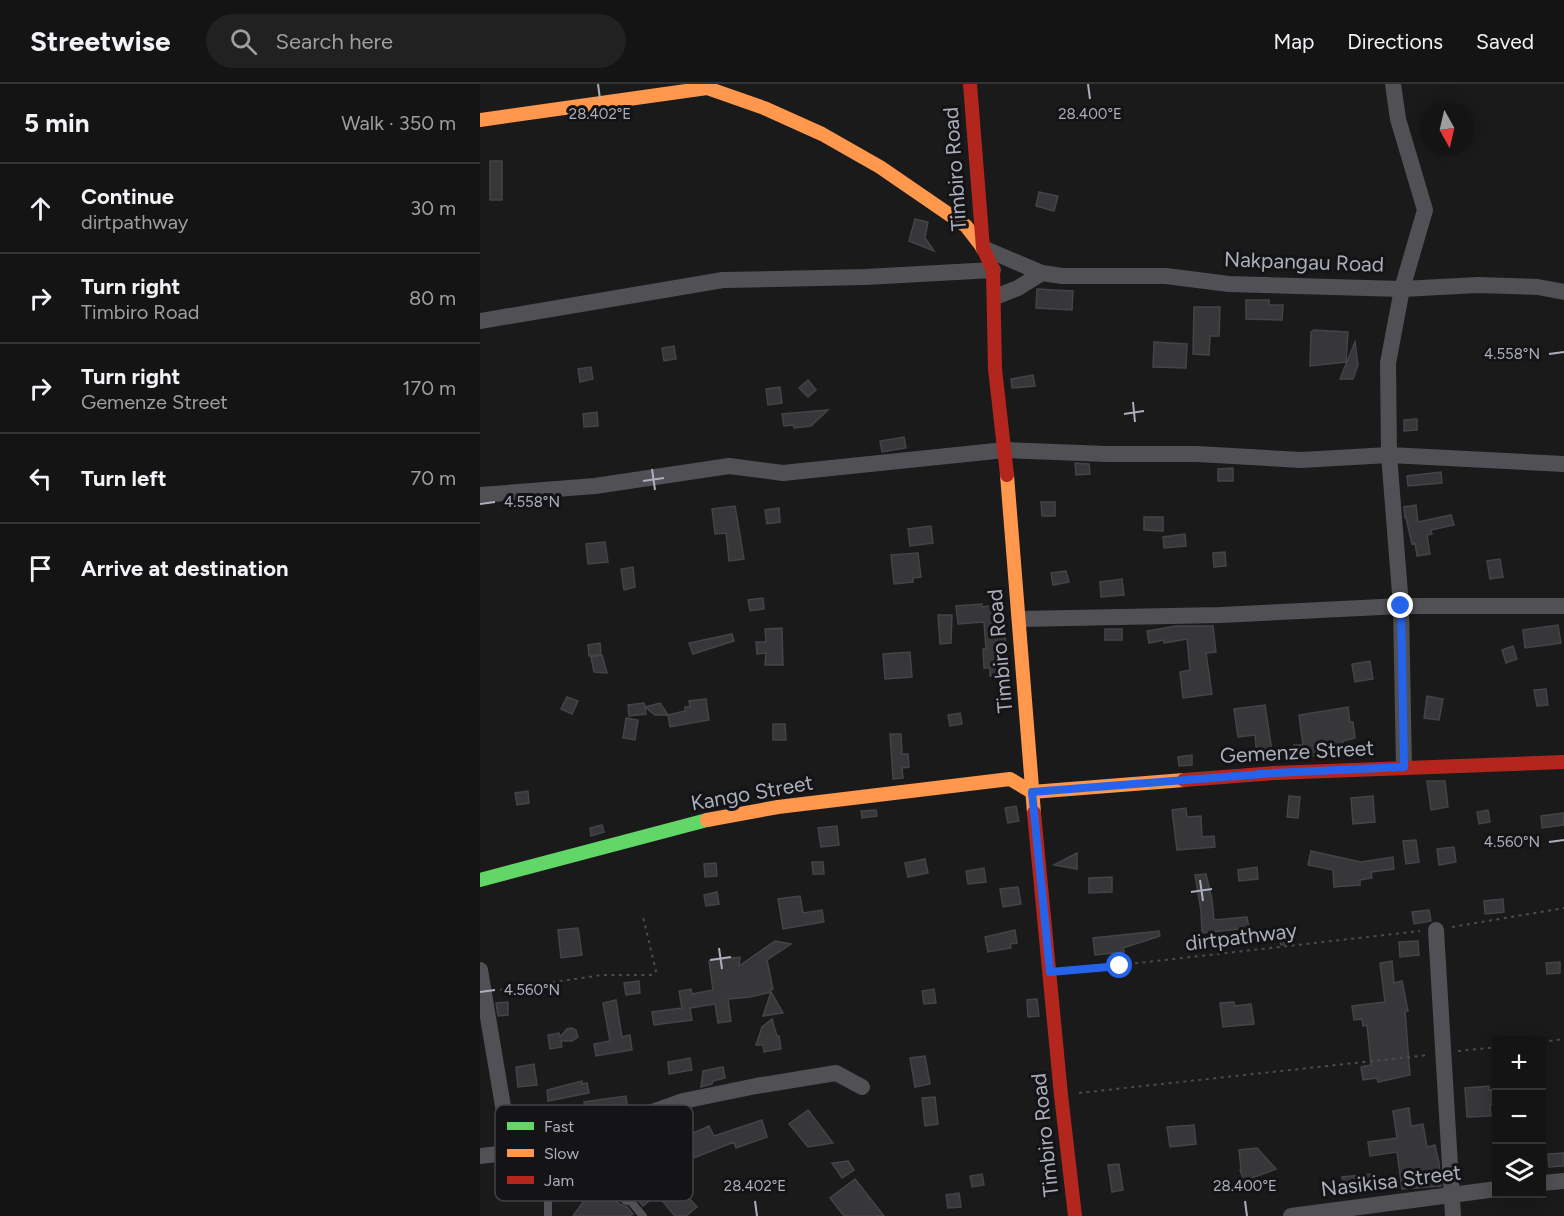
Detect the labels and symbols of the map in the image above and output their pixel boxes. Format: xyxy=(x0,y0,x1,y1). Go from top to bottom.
north arrow xyxy=(1420,102,1474,156)
text: 28.402°E xyxy=(569,105,631,123)
text: 28.400°E xyxy=(1058,105,1122,123)
street label: Timbiro Road xyxy=(938,106,971,232)
street label: Nakpangau Road xyxy=(1223,246,1385,277)
text: 4.558°N xyxy=(1484,345,1540,363)
text: 4.558°N xyxy=(504,493,560,511)
street label: Timbiro Road xyxy=(982,588,1017,714)
route end xyxy=(1387,592,1413,618)
street label: Gemenze Street xyxy=(1219,735,1375,768)
street label: Kango Street xyxy=(689,769,815,816)
text: 4.560°N xyxy=(1484,833,1540,851)
street label: dirtpathway xyxy=(1184,917,1298,956)
route start xyxy=(1106,952,1132,978)
text: 4.560°N xyxy=(504,981,560,999)
street label: Timbiro Road xyxy=(1026,1072,1063,1198)
legend xyxy=(495,1105,693,1201)
text: Fast xyxy=(544,1117,574,1136)
text: Slow xyxy=(544,1144,579,1163)
street label: Nasikisa Street xyxy=(1319,1159,1463,1202)
text: Jam xyxy=(544,1171,574,1190)
text: 28.402°E xyxy=(724,1177,786,1195)
text: 28.400°E xyxy=(1213,1177,1277,1195)

